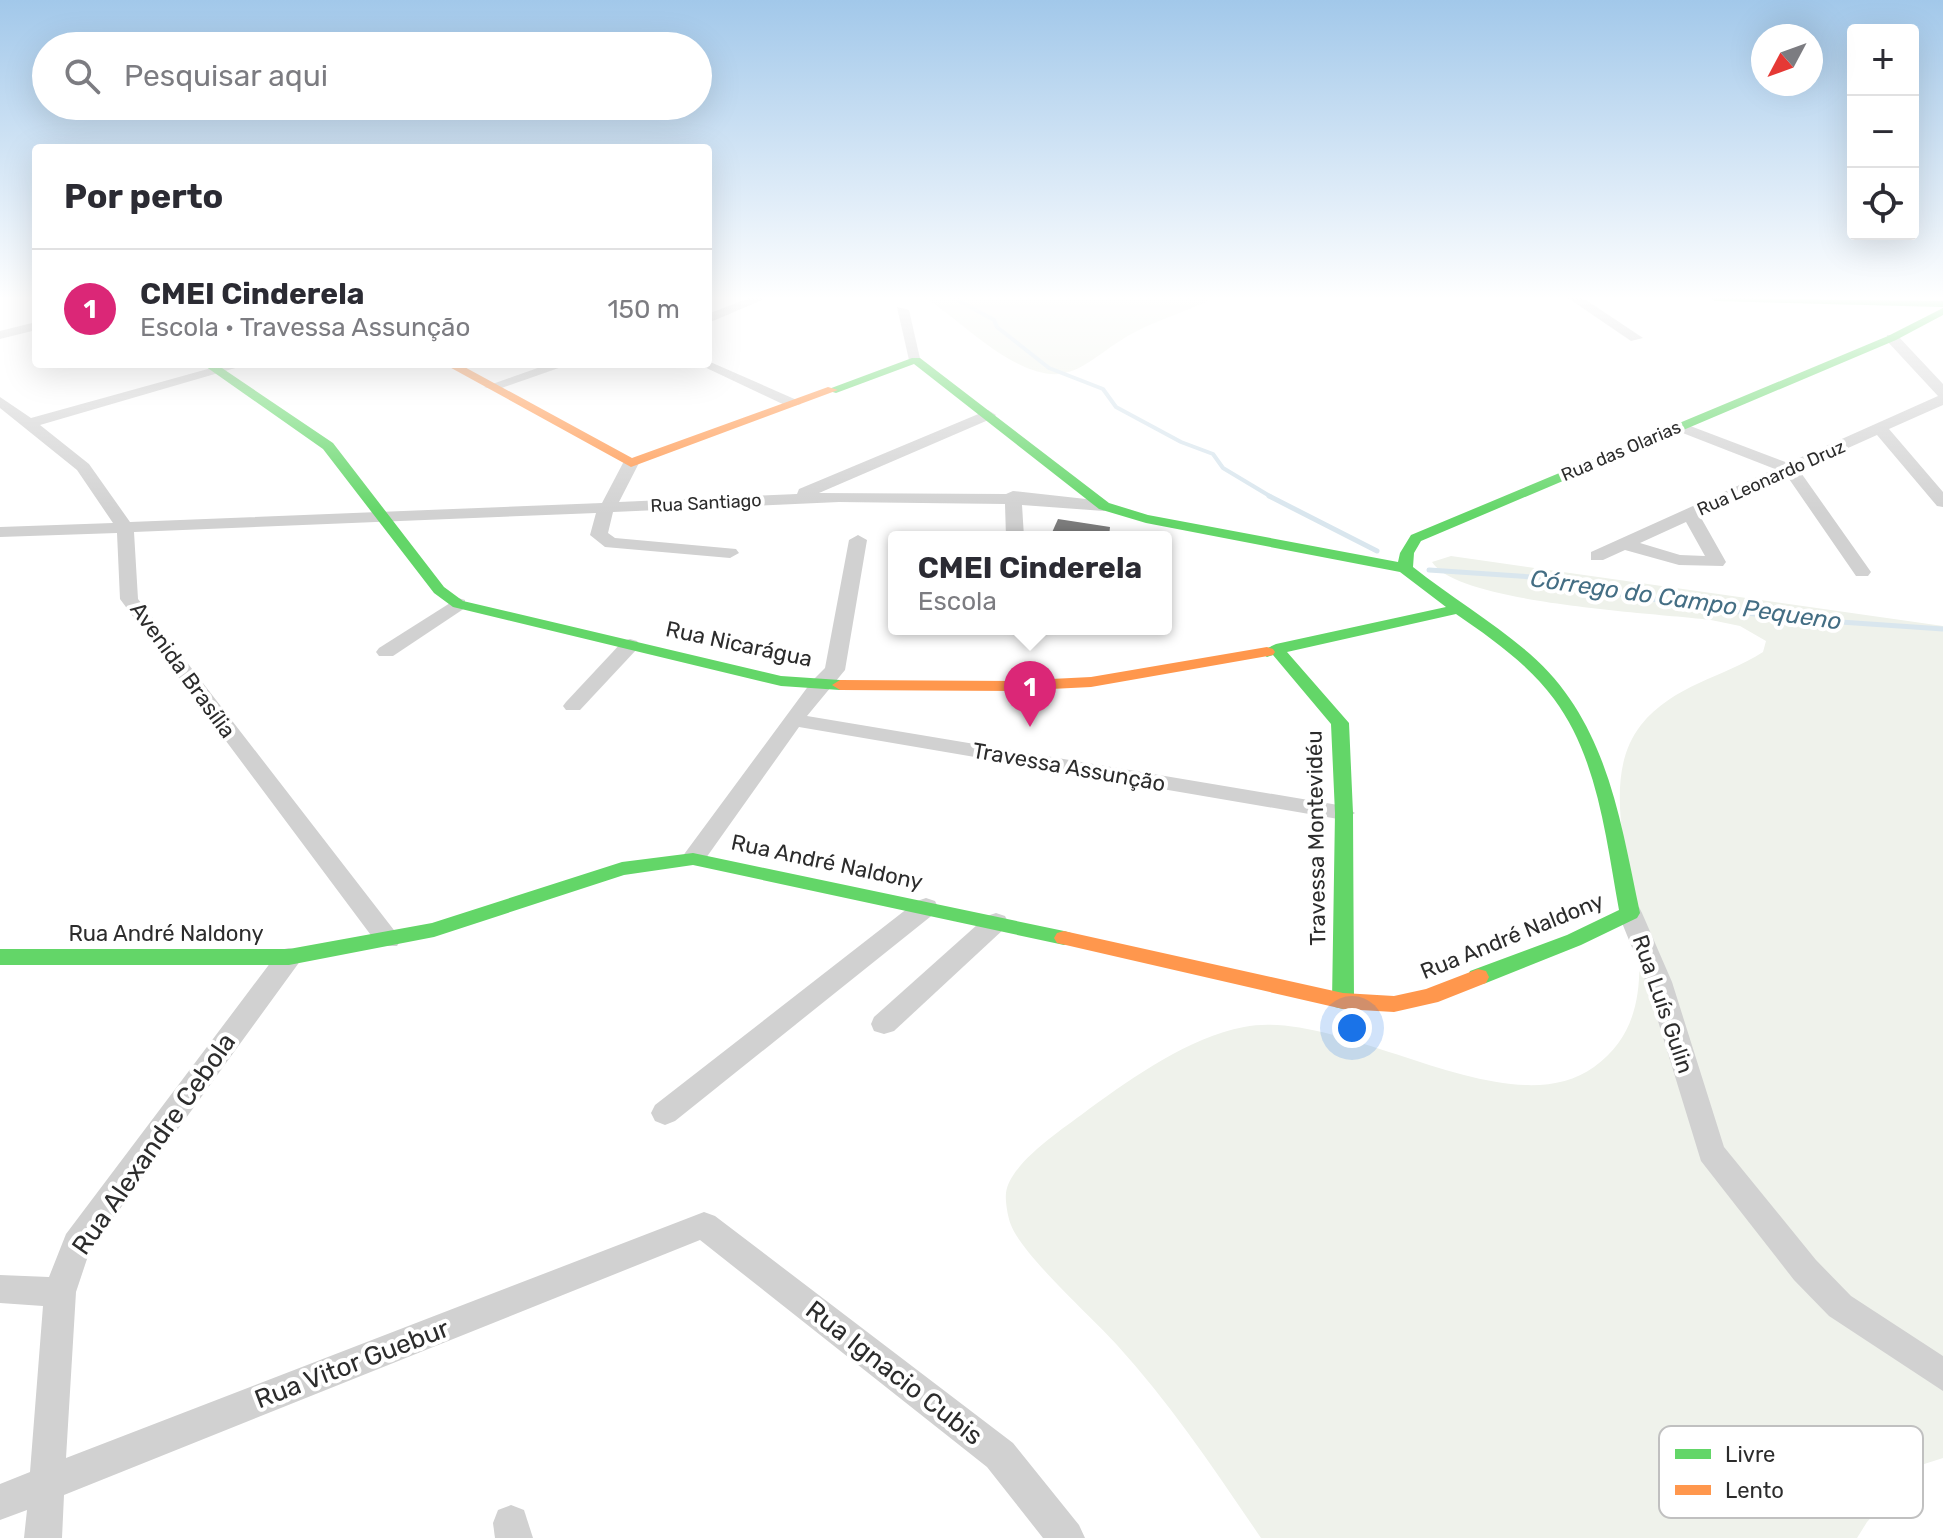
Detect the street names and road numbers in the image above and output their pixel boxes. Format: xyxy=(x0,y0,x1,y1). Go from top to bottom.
street label: Rua das Olarias xyxy=(1558,416,1684,486)
street label: Rua Leonardo Druz xyxy=(1694,436,1848,520)
street label: Rua Santiago xyxy=(650,489,762,517)
street label: Avenida Brasília xyxy=(124,597,242,743)
street label: Rua Nicarágua xyxy=(663,615,815,673)
street label: Travessa Montevidéu xyxy=(1301,730,1331,946)
street label: Travessa Assunção xyxy=(971,737,1167,797)
street label: Rua André Naldony xyxy=(729,828,925,896)
street label: Rua André Naldony xyxy=(1416,887,1608,985)
street label: Rua André Naldony xyxy=(68,920,264,947)
street label: Rua Luís Gulin xyxy=(1627,931,1699,1077)
street label: Rua Alexandre Cebola xyxy=(66,1027,242,1261)
street label: Rua Ignacio Cubis xyxy=(799,1294,989,1452)
street label: Rua Vitor Guebur xyxy=(250,1313,454,1415)

